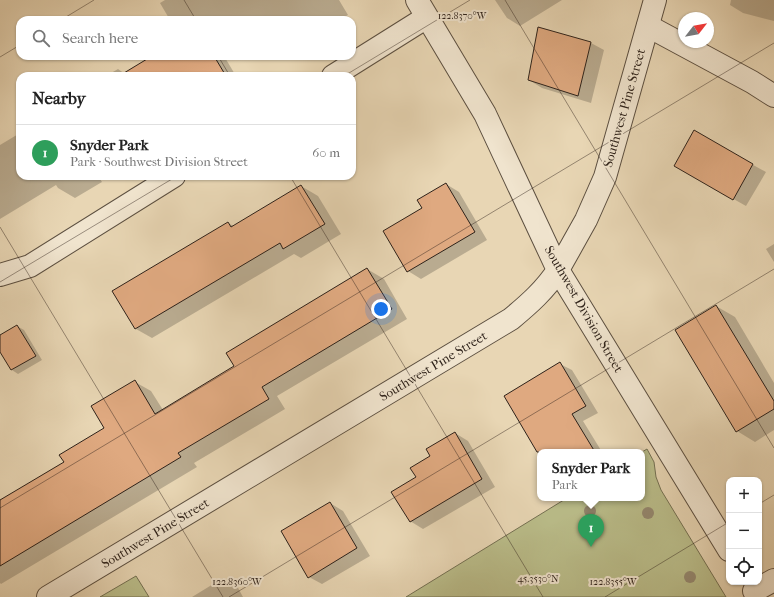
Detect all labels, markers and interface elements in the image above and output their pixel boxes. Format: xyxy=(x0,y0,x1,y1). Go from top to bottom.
text: 122.8370°W xyxy=(438,10,488,22)
north arrow xyxy=(678,12,714,48)
search box xyxy=(16,16,356,60)
icon: search xyxy=(30,27,52,49)
text: Search here xyxy=(62,29,138,47)
street label: Southwest Pine Street xyxy=(600,47,648,169)
text: Nearby xyxy=(32,88,86,108)
text: Snyder Park xyxy=(70,136,148,154)
text: 1 xyxy=(43,145,47,160)
text: 60 m xyxy=(312,145,340,160)
text: Park · Southwest Division Street xyxy=(70,154,248,169)
street label: Southwest Division Street xyxy=(542,243,627,375)
your location xyxy=(371,299,391,319)
street label: Southwest Pine Street xyxy=(376,328,490,404)
popup xyxy=(537,449,645,501)
text: Snyder Park xyxy=(552,459,630,477)
text: Park xyxy=(552,477,578,492)
map controls xyxy=(726,477,762,585)
button: + xyxy=(726,477,762,513)
street label: Southwest Pine Street xyxy=(98,495,212,571)
button: − xyxy=(726,513,762,549)
pin: 1 xyxy=(578,514,604,547)
button: locate xyxy=(726,549,762,585)
text: 45.3530°N xyxy=(517,573,559,585)
text: 122.8360°W xyxy=(212,576,263,588)
text: 122.8355°W xyxy=(590,576,638,588)

